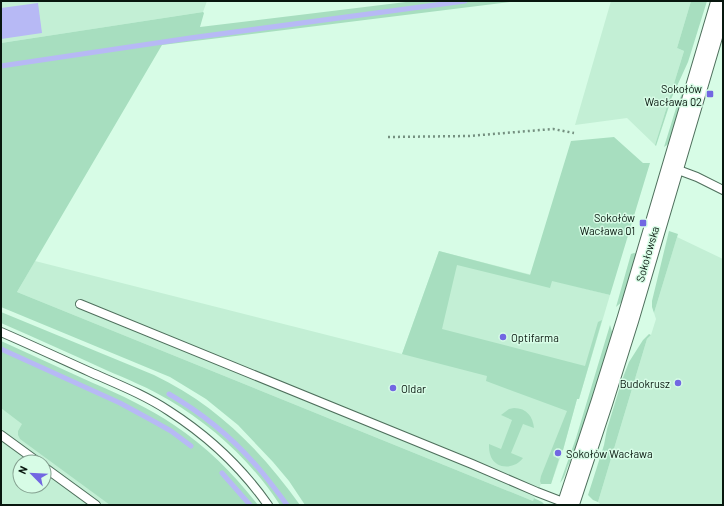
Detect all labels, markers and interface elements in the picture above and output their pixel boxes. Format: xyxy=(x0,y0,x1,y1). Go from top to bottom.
place label: Sokołów Wacława 02 xyxy=(644,82,702,108)
marker: Sokołów Wacława 02 xyxy=(705,89,715,99)
place label: Sokołów Wacława 01 xyxy=(580,211,635,237)
marker: Sokołów Wacława 01 xyxy=(638,218,648,228)
street label: Sokołowska xyxy=(633,225,661,283)
place label: Optifarma xyxy=(511,331,559,344)
marker: Optifarma xyxy=(498,332,508,342)
place label: Budokrusz xyxy=(620,377,670,390)
marker: Budokrusz xyxy=(673,378,683,388)
place label: Oldar xyxy=(401,382,426,395)
marker: Oldar xyxy=(388,383,398,393)
place label: Sokołów Wacława xyxy=(566,447,653,460)
marker: Sokołów Wacława xyxy=(553,448,563,458)
north arrow xyxy=(12,454,52,494)
text: N xyxy=(15,464,30,476)

